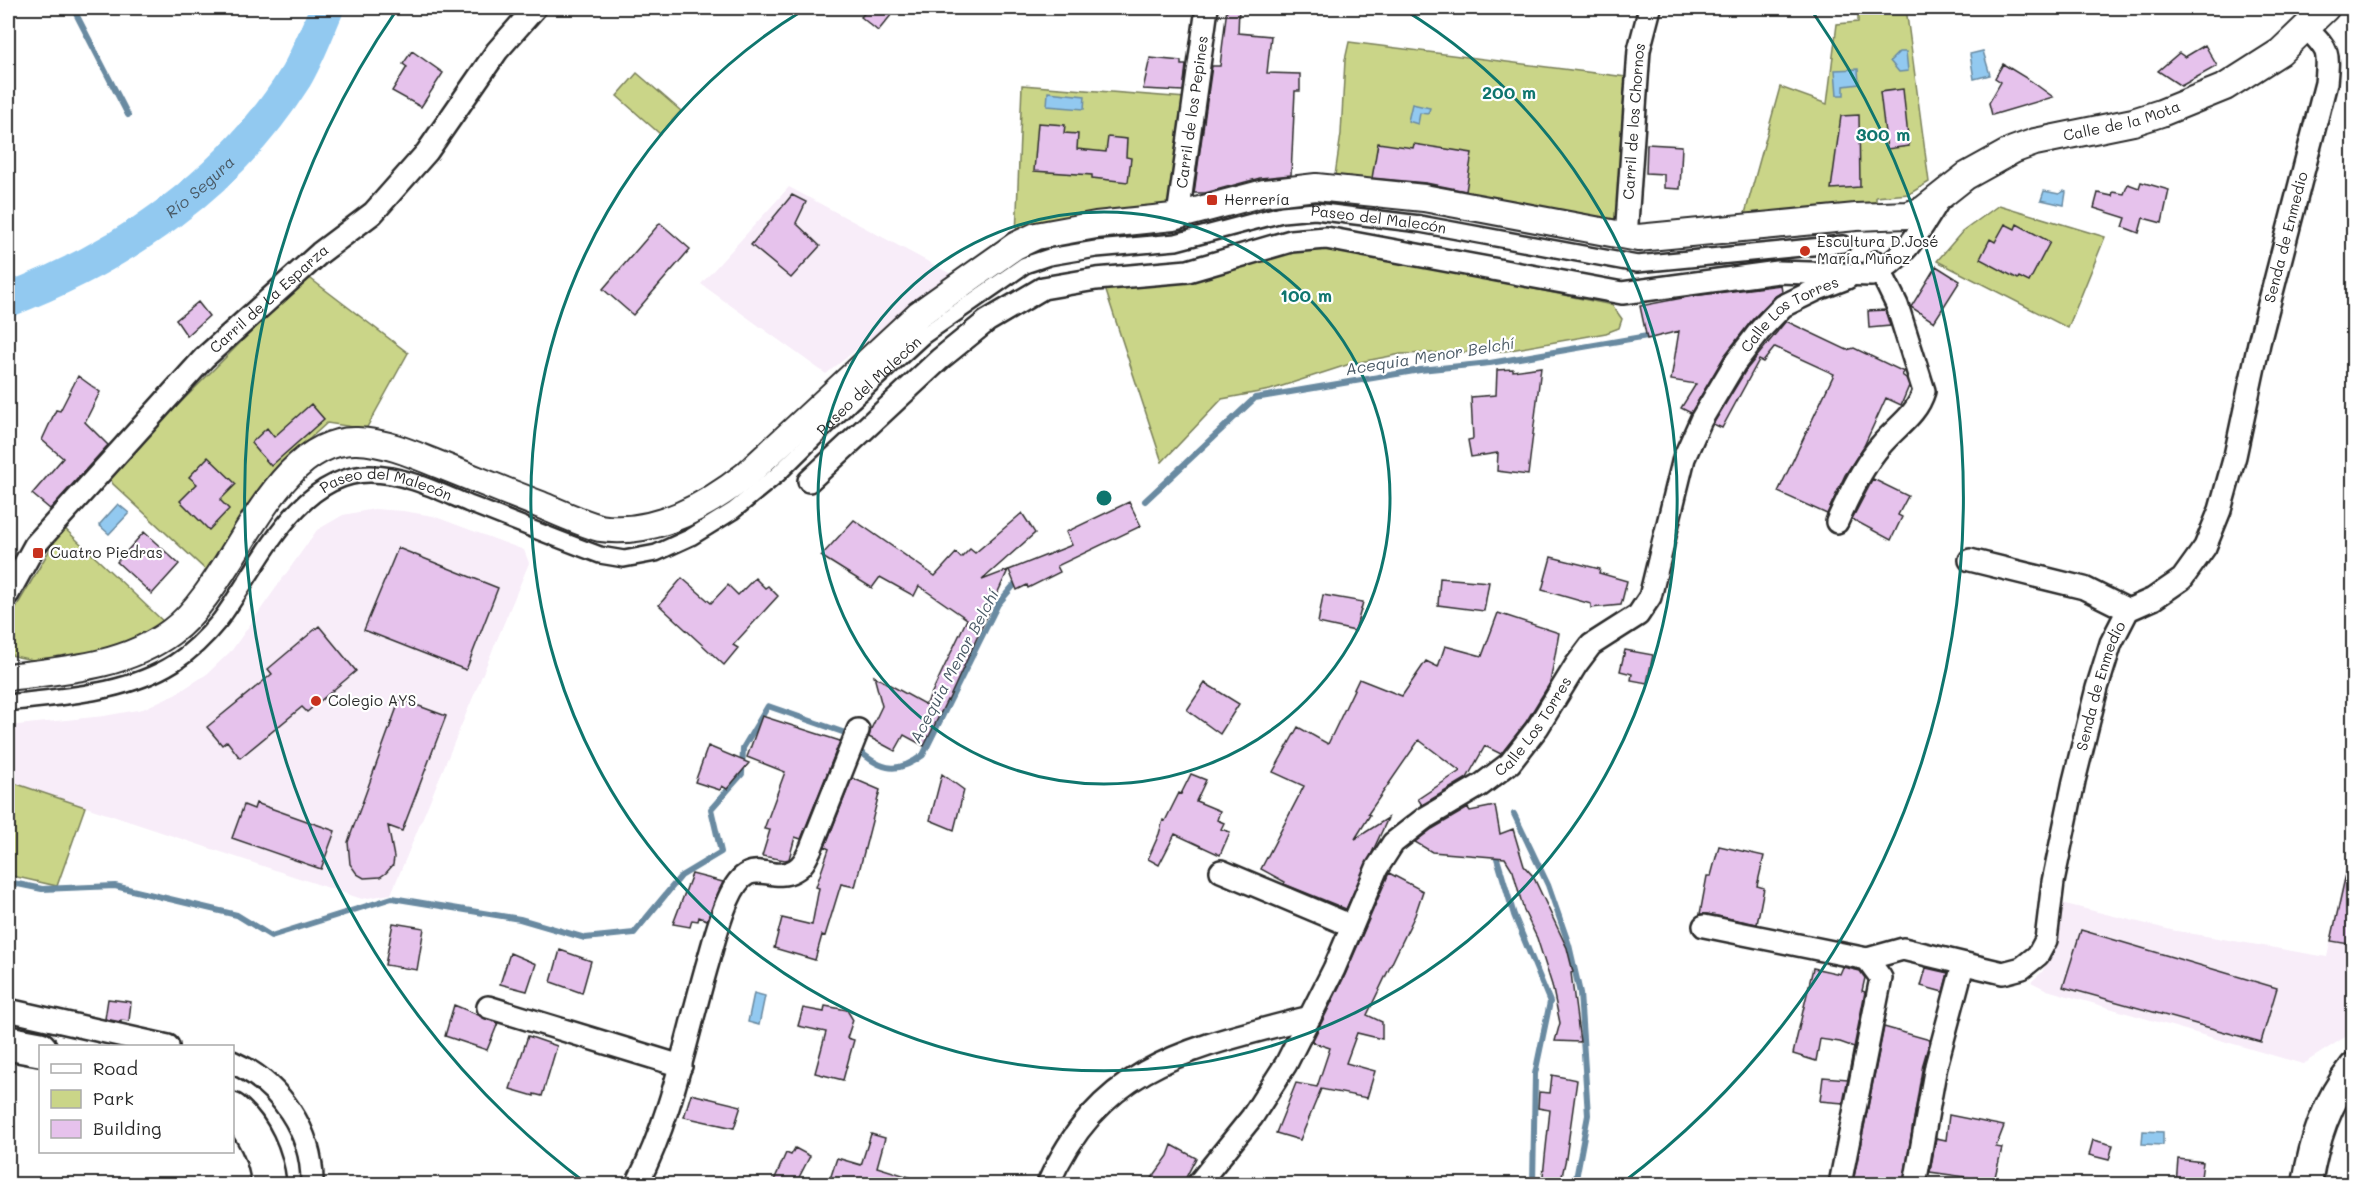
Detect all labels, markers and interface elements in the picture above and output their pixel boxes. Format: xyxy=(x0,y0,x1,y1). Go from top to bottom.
street label: Carril de los Pepines xyxy=(1171,34,1212,189)
street label: Carril de los Chornos xyxy=(1618,40,1649,200)
text: 200 m xyxy=(1482,80,1536,104)
street label: Calle de la Mota xyxy=(2061,95,2183,145)
text: 300 m xyxy=(1856,122,1910,146)
water label: Río Segura xyxy=(161,151,239,222)
street label: Senda de Enmedio xyxy=(2259,169,2312,305)
place label: Herrería xyxy=(1224,189,1290,209)
marker: Herrería xyxy=(1205,193,1219,207)
street label: Paseo del Malecón xyxy=(1310,200,1448,238)
place label: Escultura D.José María Muñoz xyxy=(1817,231,1939,268)
street label: Carril de La Esparza xyxy=(205,239,332,357)
marker: Escultura D.José María Muñoz xyxy=(1798,244,1812,258)
street label: Calle Los Torres xyxy=(1736,271,1841,356)
text: 100 m xyxy=(1280,283,1332,307)
street label: Paseo del Malecón xyxy=(812,331,925,439)
water label: Acequia Menor Belchí xyxy=(1344,332,1517,379)
text: Paseo del Malecón xyxy=(315,463,455,505)
street label: Paseo del Malecón xyxy=(318,486,456,508)
centre of rings xyxy=(1094,488,1114,508)
place label: Cuatro Piedras xyxy=(50,542,163,562)
marker: Cuatro Piedras xyxy=(31,546,45,560)
water label: Acequia Menor Belchí xyxy=(904,585,1003,746)
street label: Senda de Enmedio xyxy=(2071,617,2130,753)
street label: Calle Los Torres xyxy=(1490,672,1576,780)
place label: Colegio AYS xyxy=(328,690,416,710)
marker: Colegio AYS xyxy=(309,694,323,708)
legend xyxy=(39,1045,234,1153)
text: Road xyxy=(93,1056,138,1080)
text: Park xyxy=(93,1086,134,1110)
text: Building xyxy=(93,1116,161,1140)

